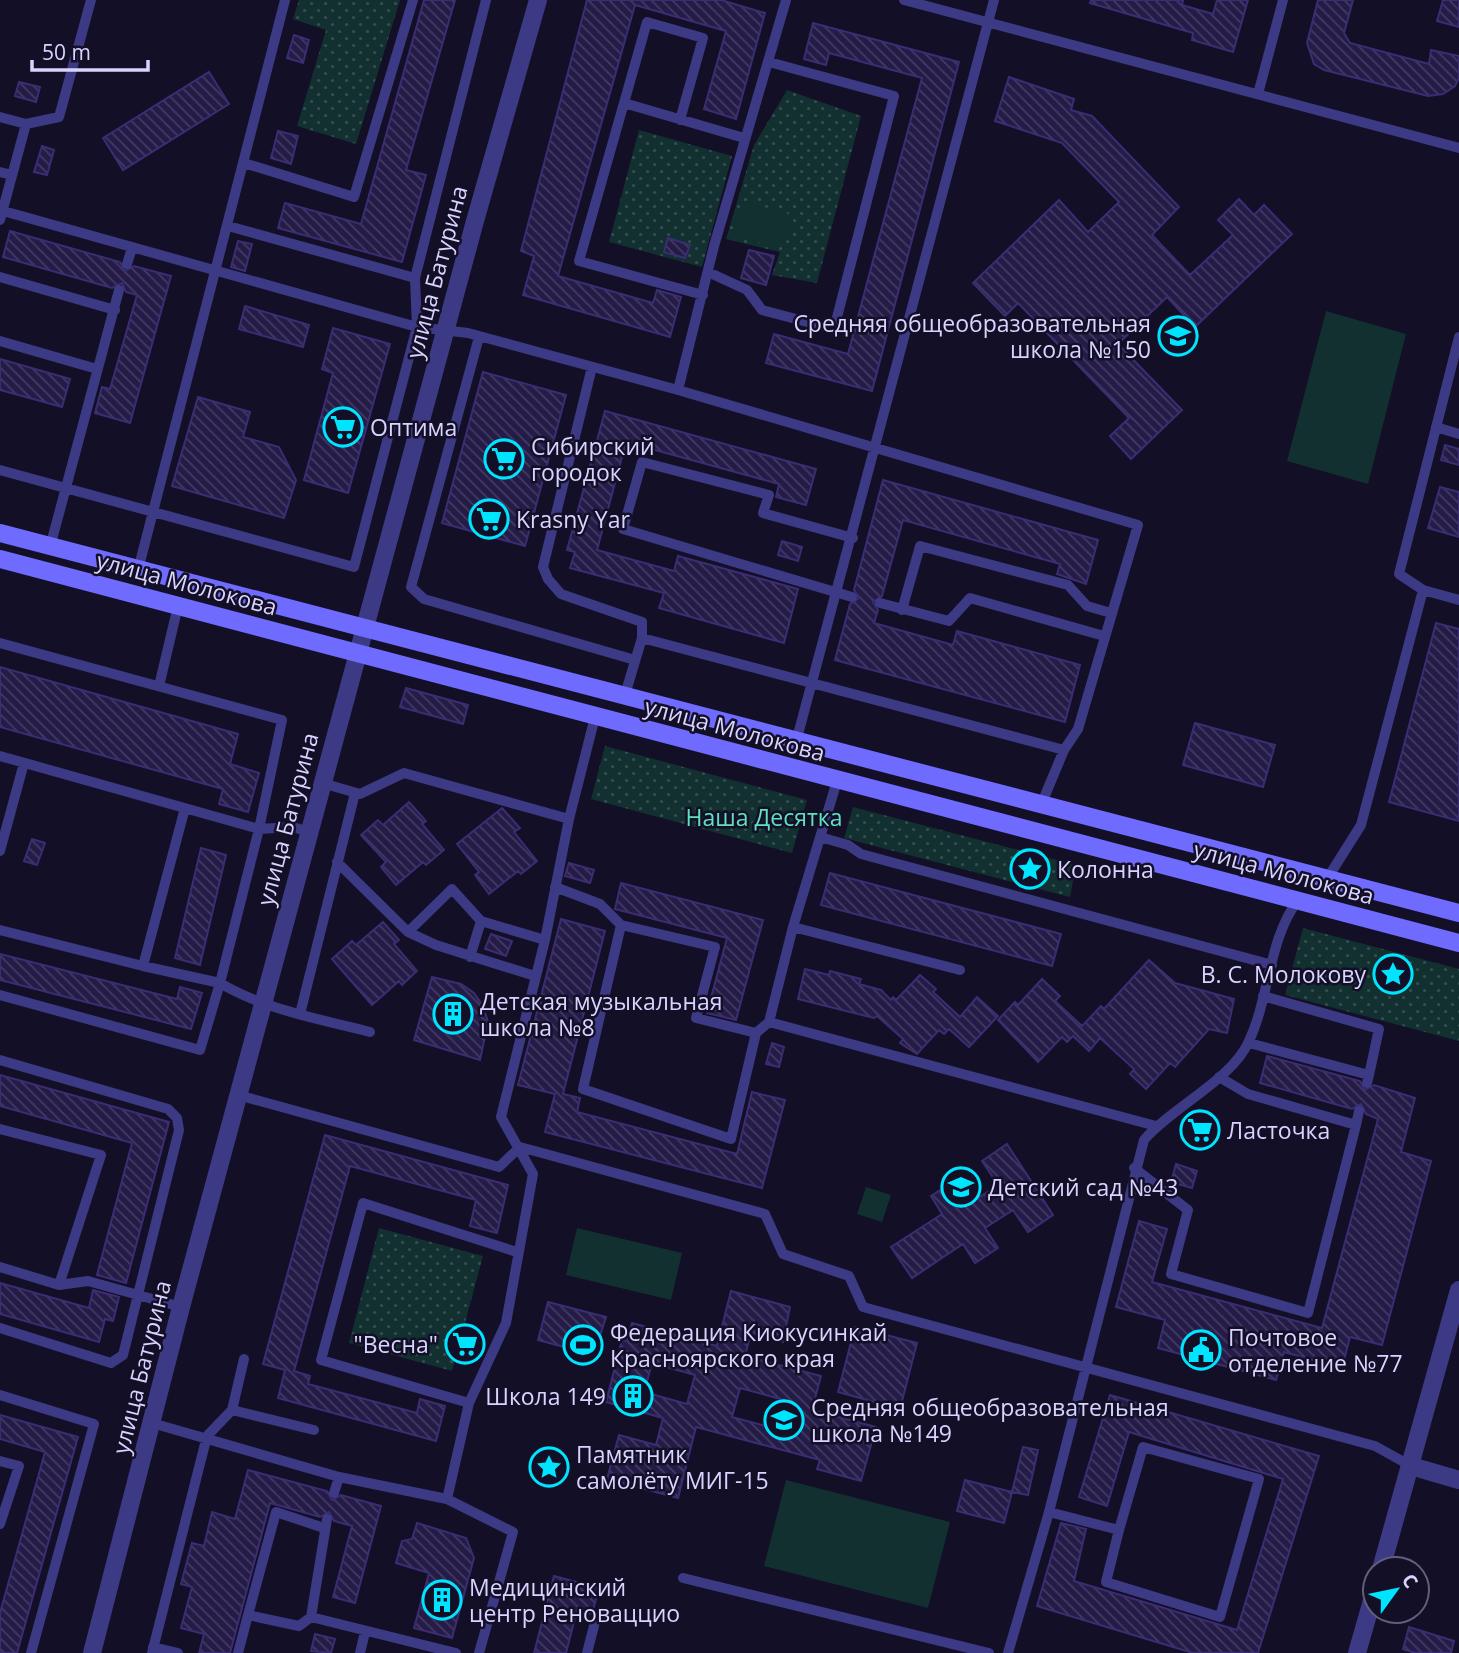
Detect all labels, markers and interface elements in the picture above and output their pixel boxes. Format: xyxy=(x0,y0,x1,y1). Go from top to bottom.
scale bar xyxy=(32,28,147,72)
text: 50 m xyxy=(42,38,91,66)
street label: улица Батурина xyxy=(398,182,474,362)
place label: Средняя общеобразовательная школа №150 xyxy=(793,307,1151,365)
school or university icon: Средняя общеобразовательная школа №150 xyxy=(1157,315,1199,357)
supermarket icon: Оптима xyxy=(322,406,364,448)
place label: Оптима xyxy=(370,411,457,443)
place label: Сибирский городок xyxy=(531,430,655,488)
supermarket icon: Сибирский городок xyxy=(483,438,525,480)
supermarket icon: Krasny Yar xyxy=(468,498,510,540)
place label: Krasny Yar xyxy=(516,503,630,535)
street label: улица Молокова xyxy=(93,544,281,622)
street label: улица Молокова xyxy=(641,690,829,768)
street label: улица Батурина xyxy=(249,729,325,909)
park label: Наша Десятка xyxy=(686,801,842,833)
street label: улица Молокова xyxy=(1190,833,1378,911)
place icon: Колонна xyxy=(1009,848,1051,890)
place label: Колонна xyxy=(1057,853,1154,885)
place icon: В. С. Молокову xyxy=(1372,953,1414,995)
place label: В. С. Молокову xyxy=(1201,958,1366,990)
place label: Детская музыкальная школа №8 xyxy=(480,985,723,1043)
building icon: Детская музыкальная школа №8 xyxy=(432,993,474,1035)
supermarket icon: Ласточка xyxy=(1179,1109,1221,1151)
place label: Ласточка xyxy=(1227,1114,1330,1146)
school or university icon: Детский сад №43 xyxy=(940,1166,982,1208)
place label: Детский сад №43 xyxy=(988,1171,1178,1203)
street label: улица Батурина xyxy=(104,1277,178,1457)
place label: Федерация Киокусинкай Красноярского края xyxy=(610,1316,887,1374)
place label: Почтовое отделение №77 xyxy=(1228,1321,1403,1379)
supermarket icon: "Весна" xyxy=(444,1323,486,1365)
sports icon: Федерация Киокусинкай Красноярского края xyxy=(562,1324,604,1366)
place label: "Весна" xyxy=(354,1328,438,1360)
public building icon: Почтовое отделение №77 xyxy=(1180,1329,1222,1371)
building icon: Школа 149 xyxy=(612,1375,654,1417)
place label: Школа 149 xyxy=(485,1380,606,1412)
place label: Средняя общеобразовательная школа №149 xyxy=(811,1391,1169,1449)
school or university icon: Средняя общеобразовательная школа №149 xyxy=(763,1399,805,1441)
place label: Памятник самолёту МИГ-15 xyxy=(576,1438,769,1496)
place icon: Памятник самолёту МИГ-15 xyxy=(528,1446,570,1488)
north arrow xyxy=(1361,1555,1431,1625)
text: С xyxy=(1396,1569,1424,1593)
place label: Медицинский центр Реноваццио xyxy=(469,1571,680,1629)
building icon: Медицинский центр Реноваццио xyxy=(421,1579,463,1621)

